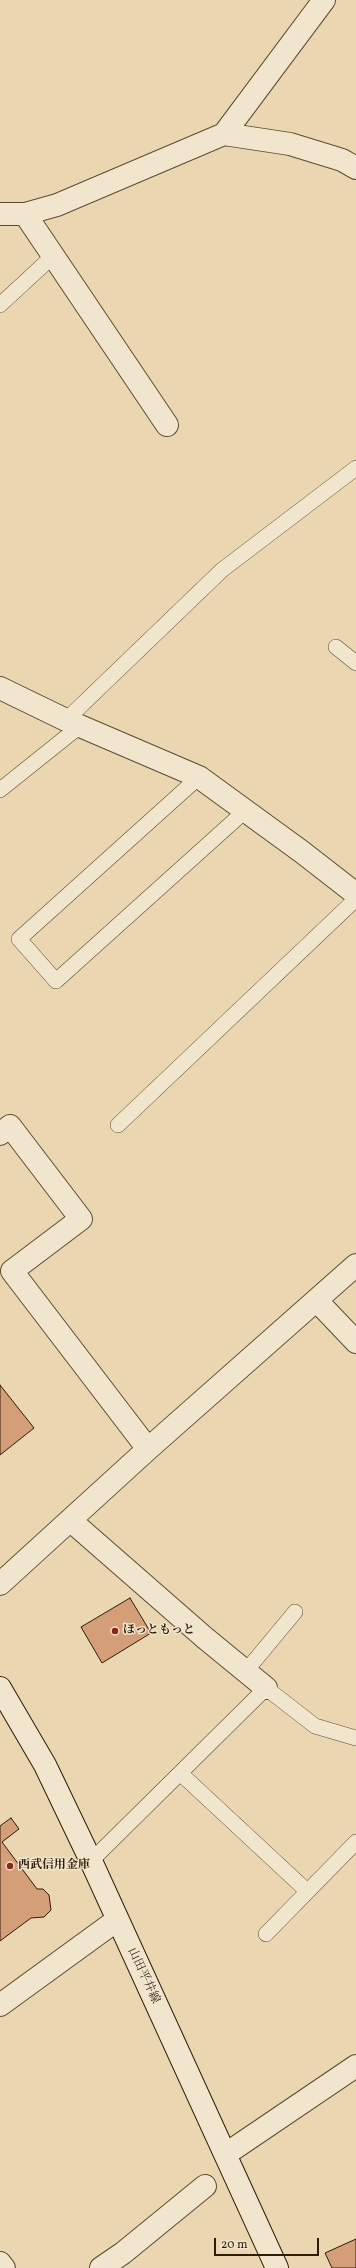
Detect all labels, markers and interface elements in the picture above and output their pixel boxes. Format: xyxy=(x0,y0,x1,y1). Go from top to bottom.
place label: ほっともっと xyxy=(123,1624,195,1638)
marker: ほっともっと xyxy=(110,1626,120,1636)
place label: 西武信用金庫 xyxy=(18,1859,90,1873)
marker: 西武信用金庫 xyxy=(5,1861,15,1871)
street label: 山田平井線 xyxy=(124,1946,162,2006)
scale bar xyxy=(216,2230,321,2256)
text: 20 m xyxy=(221,2237,248,2253)

